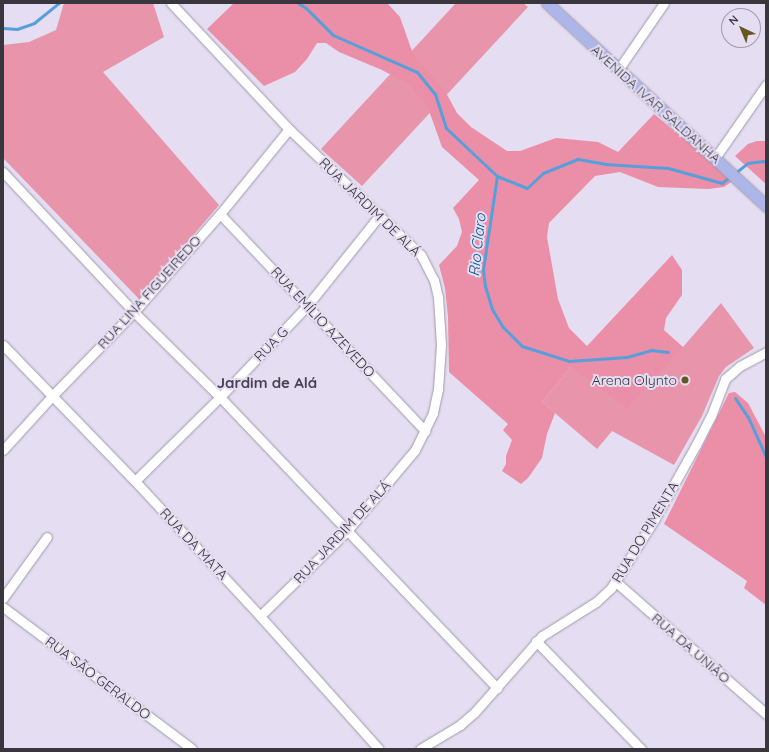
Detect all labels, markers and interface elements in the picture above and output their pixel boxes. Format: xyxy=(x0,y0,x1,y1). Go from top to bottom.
north arrow xyxy=(721,8,761,48)
text: N xyxy=(726,12,741,28)
street label: AVENIDA IVAR SALDANHA xyxy=(588,41,724,167)
street label: RUA JARDIM DE ALÁ xyxy=(316,154,424,260)
water label: Rio Claro xyxy=(465,213,489,277)
street label: RUA LINA FIGUEIREDO xyxy=(94,232,204,352)
street label: RUA EMÍLIO AZEVEDO xyxy=(268,263,378,381)
street label: RUA G xyxy=(250,323,292,365)
place label: Arena Olynto xyxy=(592,372,677,388)
district label: Jardim de Alá xyxy=(217,374,317,392)
marker: Arena Olynto xyxy=(680,375,690,385)
street label: RUA JARDIM DE ALÁ xyxy=(290,477,394,587)
street label: RUA DO PIMENTA xyxy=(608,478,682,586)
street label: RUA DA MATA xyxy=(157,505,231,583)
street label: RUA DA UNIÃO xyxy=(648,609,734,687)
street label: RUA SÃO GERALDO xyxy=(42,633,154,723)

